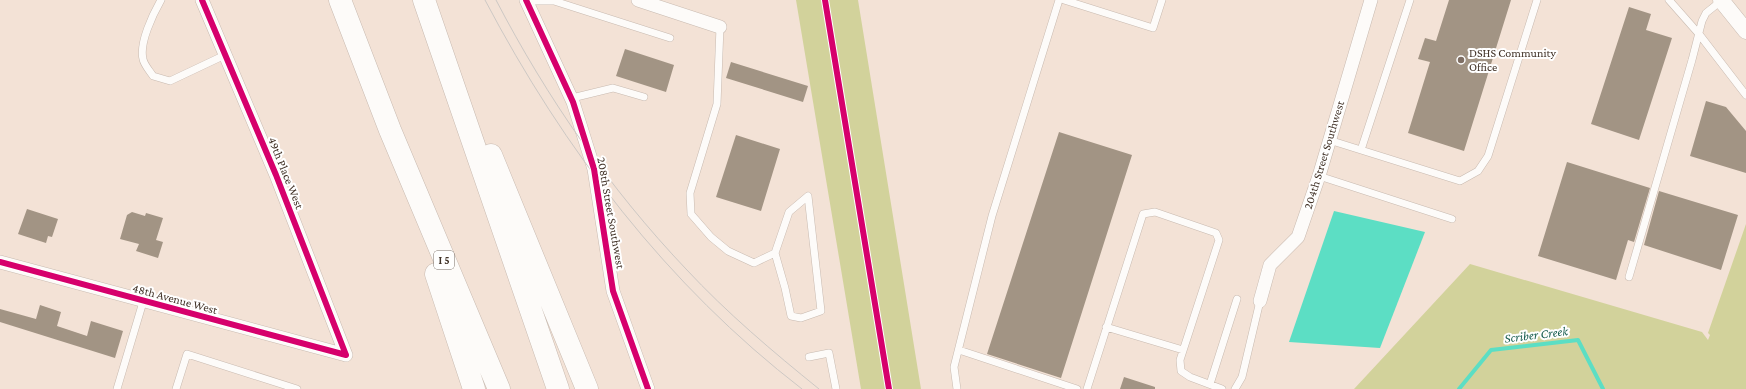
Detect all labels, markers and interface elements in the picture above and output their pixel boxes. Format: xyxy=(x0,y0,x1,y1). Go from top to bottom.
place label: DSHS Community Office xyxy=(1469,46,1556,74)
marker: DSHS Community Office xyxy=(1456,55,1466,65)
street label: 204th Street Southwest xyxy=(1301,98,1347,211)
street label: 49th Place West xyxy=(265,135,307,212)
street label: 208th Street Southwest xyxy=(594,156,628,271)
road number: I 5 xyxy=(434,251,454,269)
street label: 48th Avenue West xyxy=(131,281,220,317)
water label: Scriber Creek xyxy=(1503,323,1570,346)

